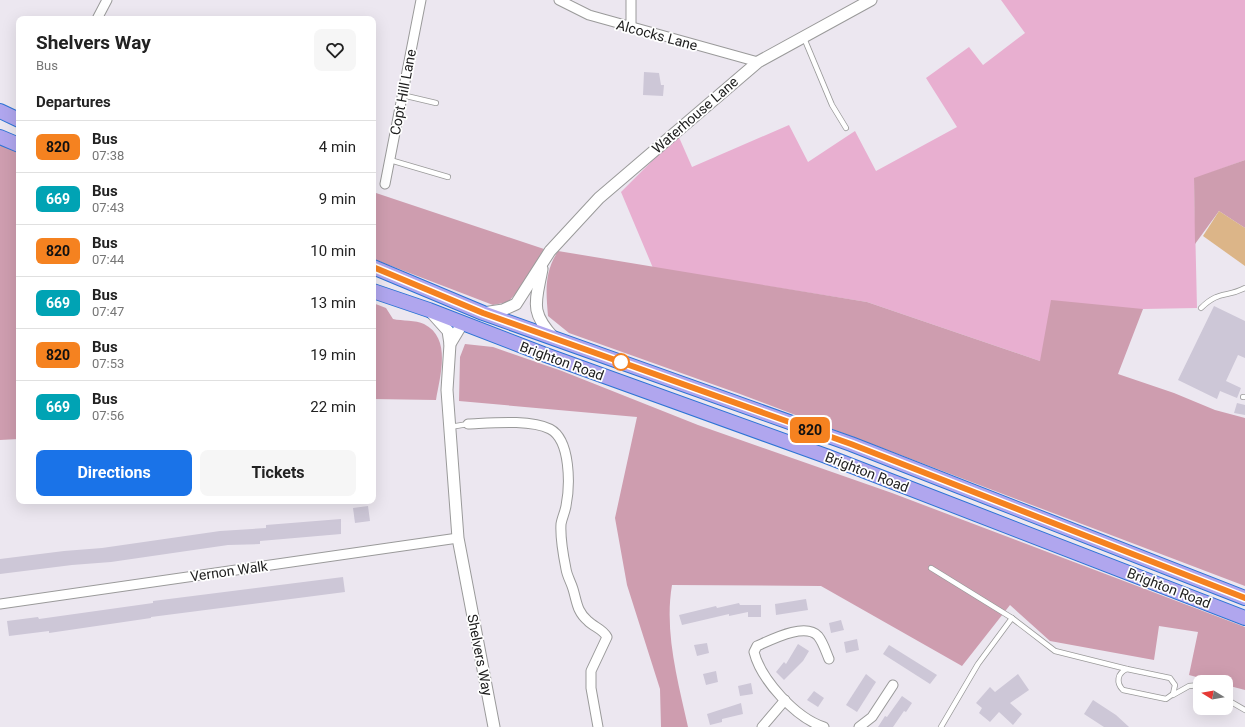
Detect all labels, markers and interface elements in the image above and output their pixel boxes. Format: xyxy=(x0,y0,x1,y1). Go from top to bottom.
street label: Alcocks Lane xyxy=(615,16,699,54)
button: heart xyxy=(314,29,356,71)
text: Shelvers Way xyxy=(36,31,151,54)
street label: Copt Hill Lane xyxy=(387,48,419,136)
text: Bus xyxy=(36,58,58,73)
street label: Waterhouse Lane xyxy=(649,73,741,157)
text: Departures xyxy=(36,93,111,111)
text: Bus xyxy=(92,130,118,148)
text: 4 min xyxy=(319,138,356,156)
text: 820 xyxy=(46,139,70,155)
text: 07:38 xyxy=(92,148,124,163)
text: Bus xyxy=(92,182,118,200)
text: 9 min xyxy=(319,190,356,208)
text: 669 xyxy=(46,191,70,207)
text: 07:43 xyxy=(92,200,124,215)
text: Bus xyxy=(92,234,118,252)
text: 10 min xyxy=(310,242,356,260)
text: 820 xyxy=(46,243,70,259)
text: 07:44 xyxy=(92,252,124,267)
text: Bus xyxy=(92,286,118,304)
text: 13 min xyxy=(310,294,356,312)
text: 669 xyxy=(46,295,70,311)
text: 07:47 xyxy=(92,304,124,319)
text: Bus xyxy=(92,338,118,356)
street label: Brighton Road xyxy=(518,338,606,384)
text: 19 min xyxy=(310,346,356,364)
text: 820 xyxy=(46,347,70,363)
unlabelled marker xyxy=(612,353,630,371)
text: 07:53 xyxy=(92,356,124,371)
text: Bus xyxy=(92,390,118,408)
text: 22 min xyxy=(310,398,356,416)
text: 669 xyxy=(46,399,70,415)
text: 07:56 xyxy=(92,408,124,423)
line badge: 820 xyxy=(787,417,833,443)
text: 820 xyxy=(798,422,822,438)
street label: Brighton Road xyxy=(823,449,911,495)
button: Directions xyxy=(36,450,192,496)
button: Tickets xyxy=(200,450,356,496)
street label: Vernon Walk xyxy=(189,558,270,584)
street label: Brighton Road xyxy=(1125,565,1213,611)
street label: Shelvers Way xyxy=(464,613,496,698)
north arrow xyxy=(1193,675,1233,715)
map controls xyxy=(1193,675,1233,715)

